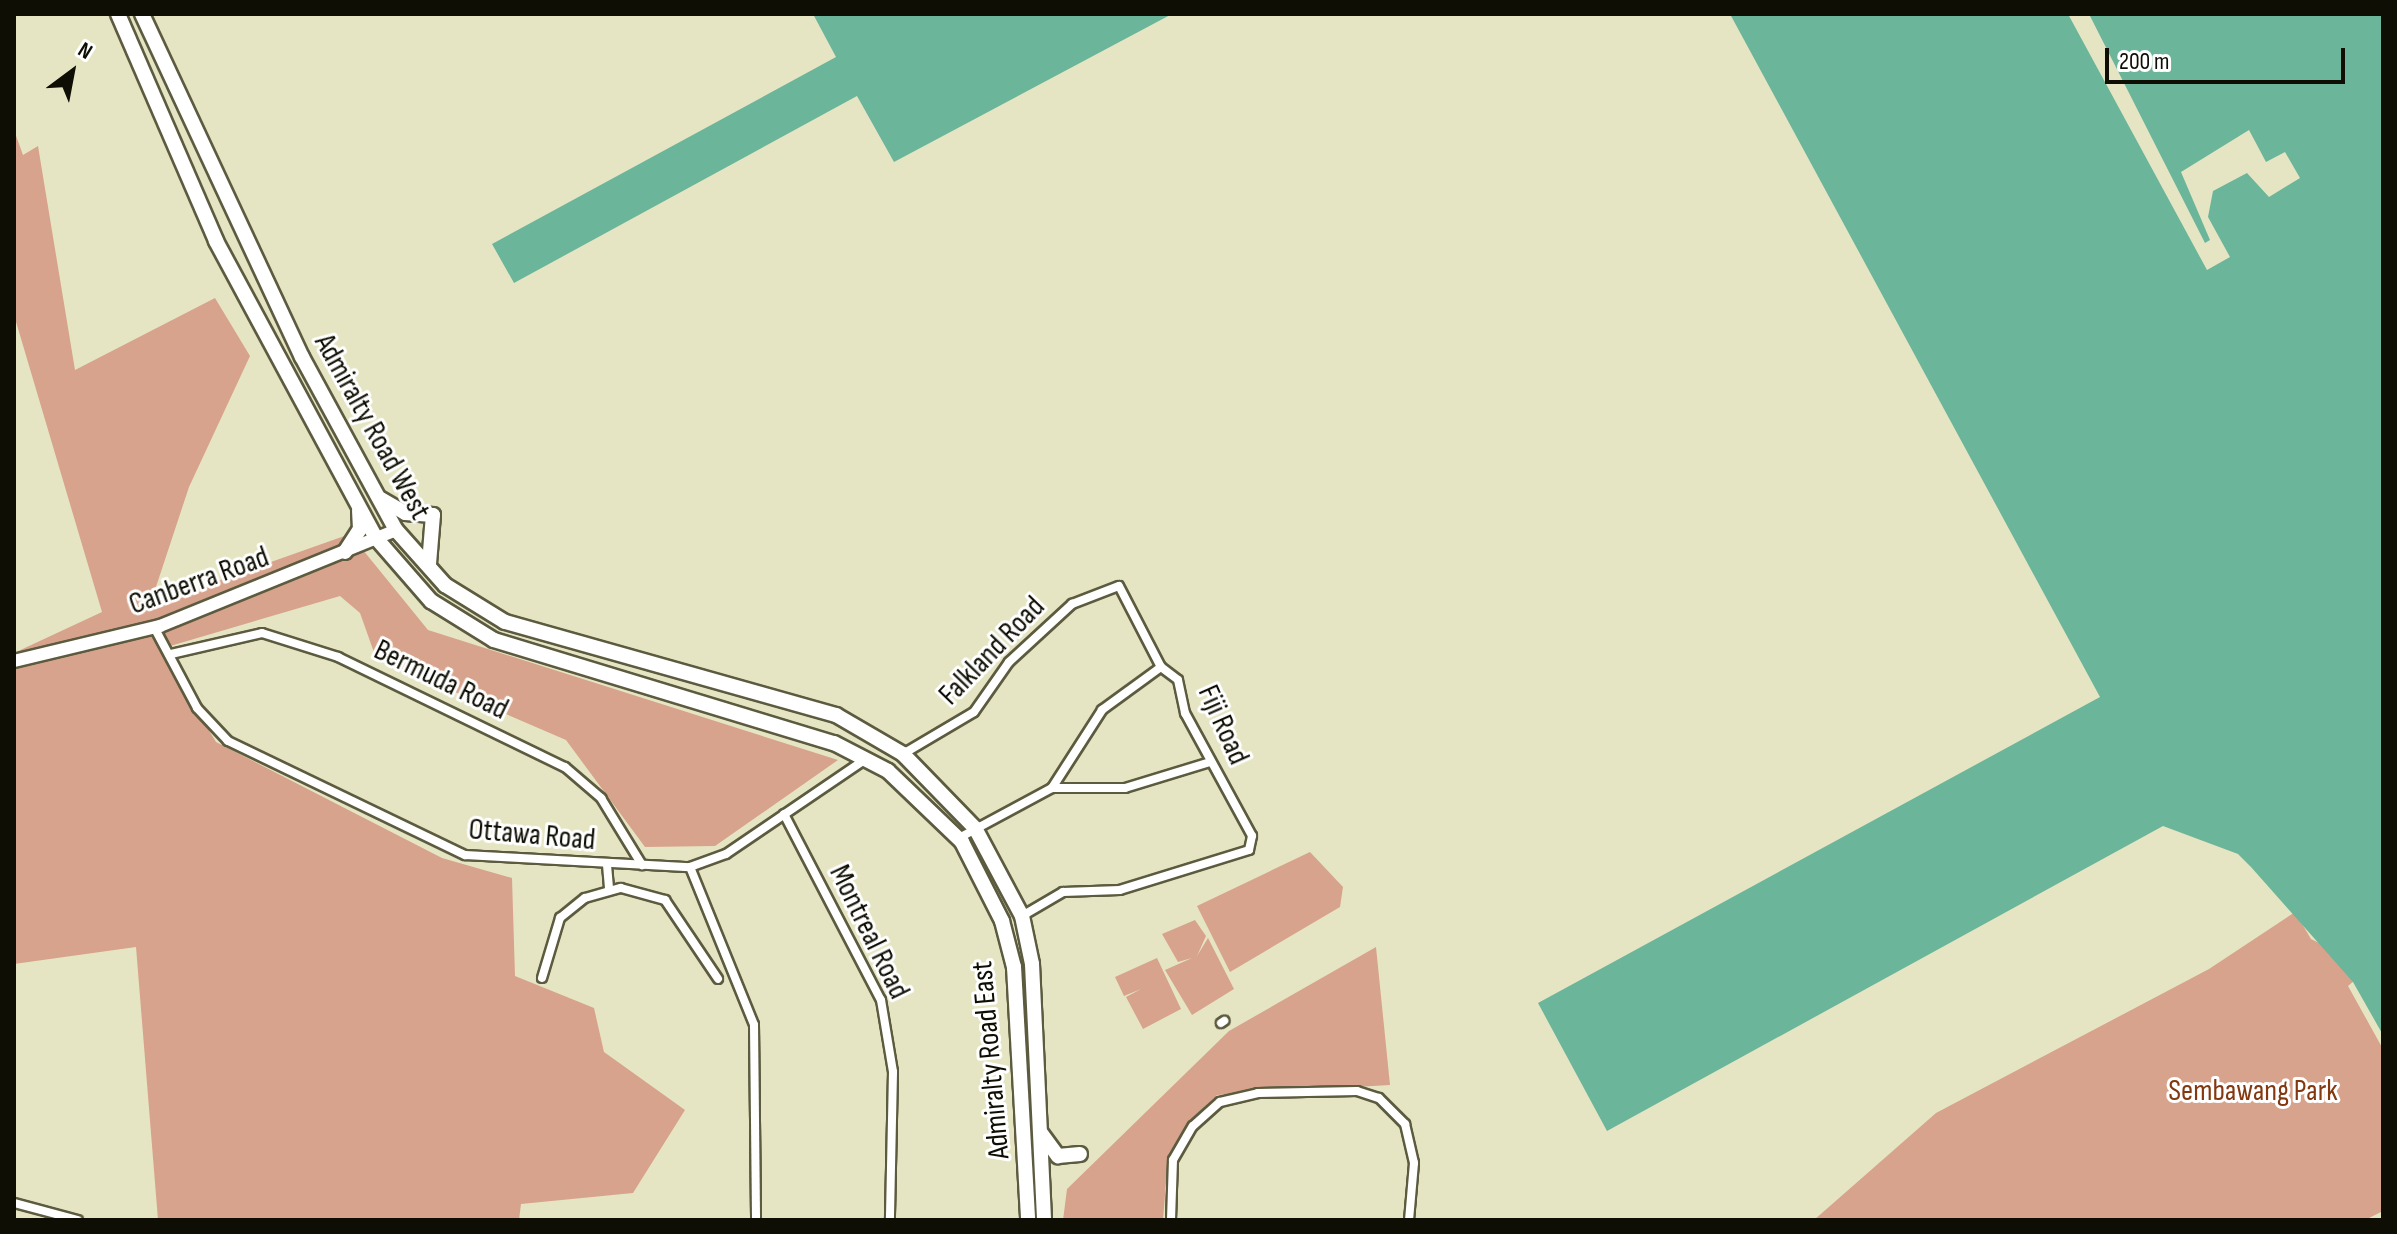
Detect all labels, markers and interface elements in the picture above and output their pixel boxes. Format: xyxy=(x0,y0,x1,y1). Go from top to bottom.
north arrow xyxy=(32,32,112,112)
scale bar xyxy=(2109,32,2349,82)
text: N xyxy=(73,37,97,66)
text: 200 m xyxy=(2119,47,2170,76)
street label: Admiralty Road West xyxy=(306,328,438,526)
street label: Canberra Road xyxy=(124,539,274,623)
street label: Falkland Road xyxy=(932,589,1052,713)
street label: Bermuda Road xyxy=(368,632,514,728)
street label: Fiji Road xyxy=(1190,680,1256,770)
street label: Ottawa Road xyxy=(467,812,597,858)
street label: Montreal Road xyxy=(821,859,917,1005)
street label: Admiralty Road East xyxy=(964,959,1018,1161)
park label: Sembawang Park xyxy=(2168,1073,2338,1109)

